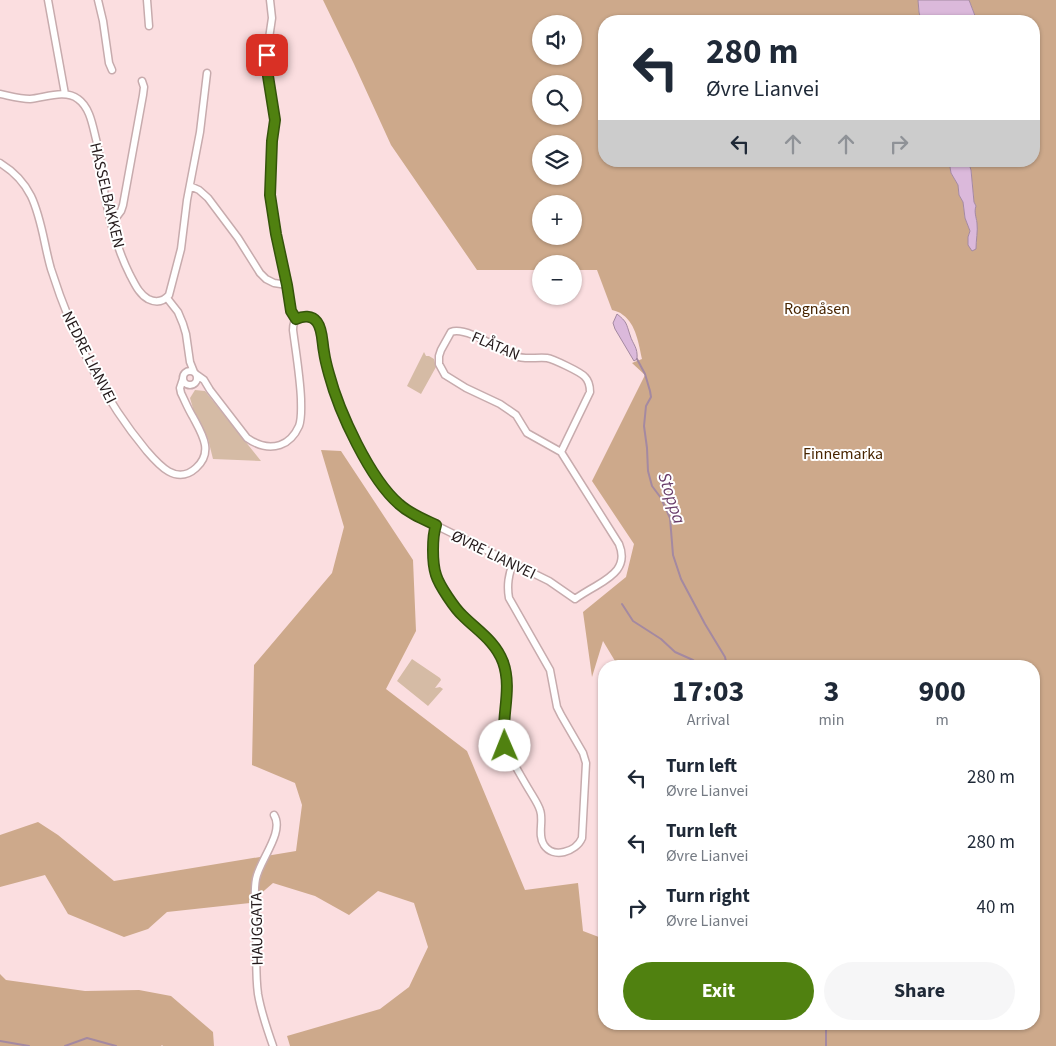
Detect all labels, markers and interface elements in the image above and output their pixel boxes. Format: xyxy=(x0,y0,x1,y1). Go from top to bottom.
map controls xyxy=(532,15,582,305)
button: sound xyxy=(532,15,582,65)
text: 280 m xyxy=(706,27,798,77)
pin xyxy=(246,34,288,76)
icon: left xyxy=(623,35,688,100)
icon: arrive xyxy=(253,41,281,69)
text: Øvre Lianvei xyxy=(706,73,819,105)
button: search xyxy=(532,75,582,125)
icon: left xyxy=(726,130,754,158)
icon: ahead xyxy=(779,130,807,158)
icon: ahead xyxy=(832,130,860,158)
icon: right xyxy=(885,130,913,158)
button: layers xyxy=(532,135,582,185)
street label: HASSELBAKKEN xyxy=(84,140,130,250)
button: + xyxy=(532,195,582,245)
button: − xyxy=(532,255,582,305)
park label: Rognåsen xyxy=(784,298,850,320)
street label: NEDRE LIANVEI xyxy=(56,307,122,408)
street label: FLÅTAN xyxy=(468,326,523,366)
park label: Finnemarka xyxy=(803,443,883,465)
water label: Stoppa xyxy=(651,469,692,527)
street label: ØVRE LIANVEI xyxy=(448,525,539,585)
text: 17:03 xyxy=(672,670,744,713)
text: 3 xyxy=(823,670,839,713)
text: 900 xyxy=(918,670,966,713)
text: Arrival xyxy=(687,709,730,731)
text: min xyxy=(818,709,844,731)
text: m xyxy=(936,709,949,731)
position arrow xyxy=(478,719,530,771)
text: Turn left xyxy=(666,753,737,780)
icon: left xyxy=(623,764,651,792)
text: 280 m xyxy=(967,764,1015,791)
text: Øvre Lianvei xyxy=(666,780,748,802)
text: Turn left xyxy=(666,818,737,845)
icon: left xyxy=(623,829,651,857)
text: 280 m xyxy=(967,829,1015,856)
text: Øvre Lianvei xyxy=(666,845,748,867)
text: Turn right xyxy=(666,883,750,910)
street label: HAUGGATA xyxy=(245,892,269,966)
icon: right xyxy=(623,894,651,922)
text: 40 m xyxy=(977,894,1015,921)
text: Øvre Lianvei xyxy=(666,910,748,932)
button: Exit xyxy=(623,962,814,1020)
button: Share xyxy=(824,962,1015,1020)

